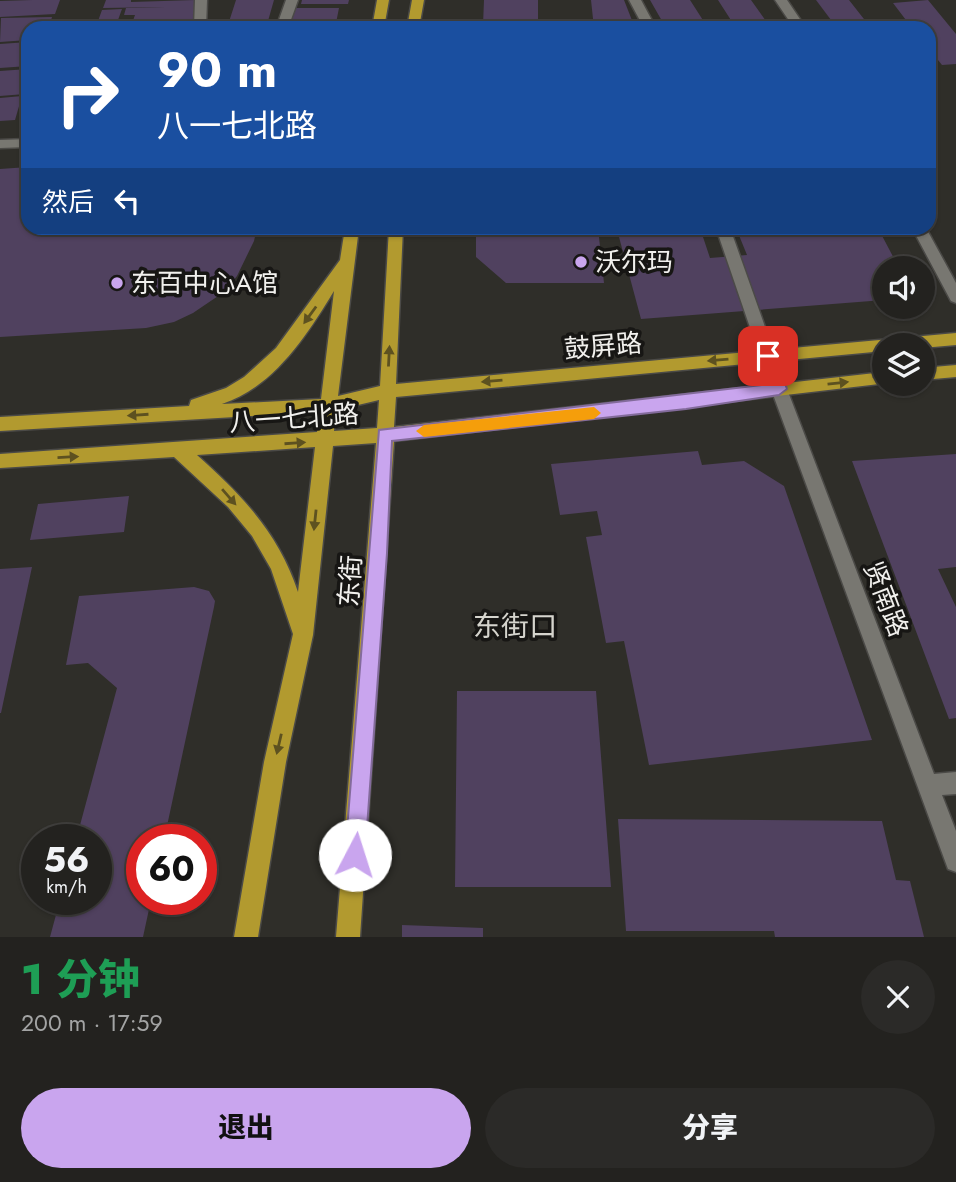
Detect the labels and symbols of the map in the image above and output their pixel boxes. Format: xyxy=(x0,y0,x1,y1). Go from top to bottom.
place label: 沃尔玛 xyxy=(595,243,673,281)
marker: 沃尔玛 xyxy=(573,254,589,270)
place label: 东百中心A馆 xyxy=(131,264,278,302)
marker: 东百中心A馆 xyxy=(109,275,125,291)
one-way arrow xyxy=(303,306,317,324)
street label: 鼓屏路 xyxy=(562,324,644,368)
pin xyxy=(738,326,798,386)
one-way arrow xyxy=(383,344,394,366)
one-way arrow xyxy=(707,355,729,366)
one-way arrow xyxy=(480,376,502,387)
one-way arrow xyxy=(827,377,849,388)
street label: 八一七北路 xyxy=(228,395,360,441)
one-way arrow xyxy=(127,409,149,420)
one-way arrow xyxy=(284,437,306,448)
one-way arrow xyxy=(57,452,79,463)
one-way arrow xyxy=(221,488,237,506)
one-way arrow xyxy=(310,509,321,531)
street label: 东街 xyxy=(329,554,371,608)
street label: 贤南路 xyxy=(854,556,918,642)
district label: 东街口 xyxy=(473,606,557,647)
one-way arrow xyxy=(273,733,284,755)
position arrow xyxy=(318,818,392,892)
speed limit sign: 60 xyxy=(126,824,217,915)

